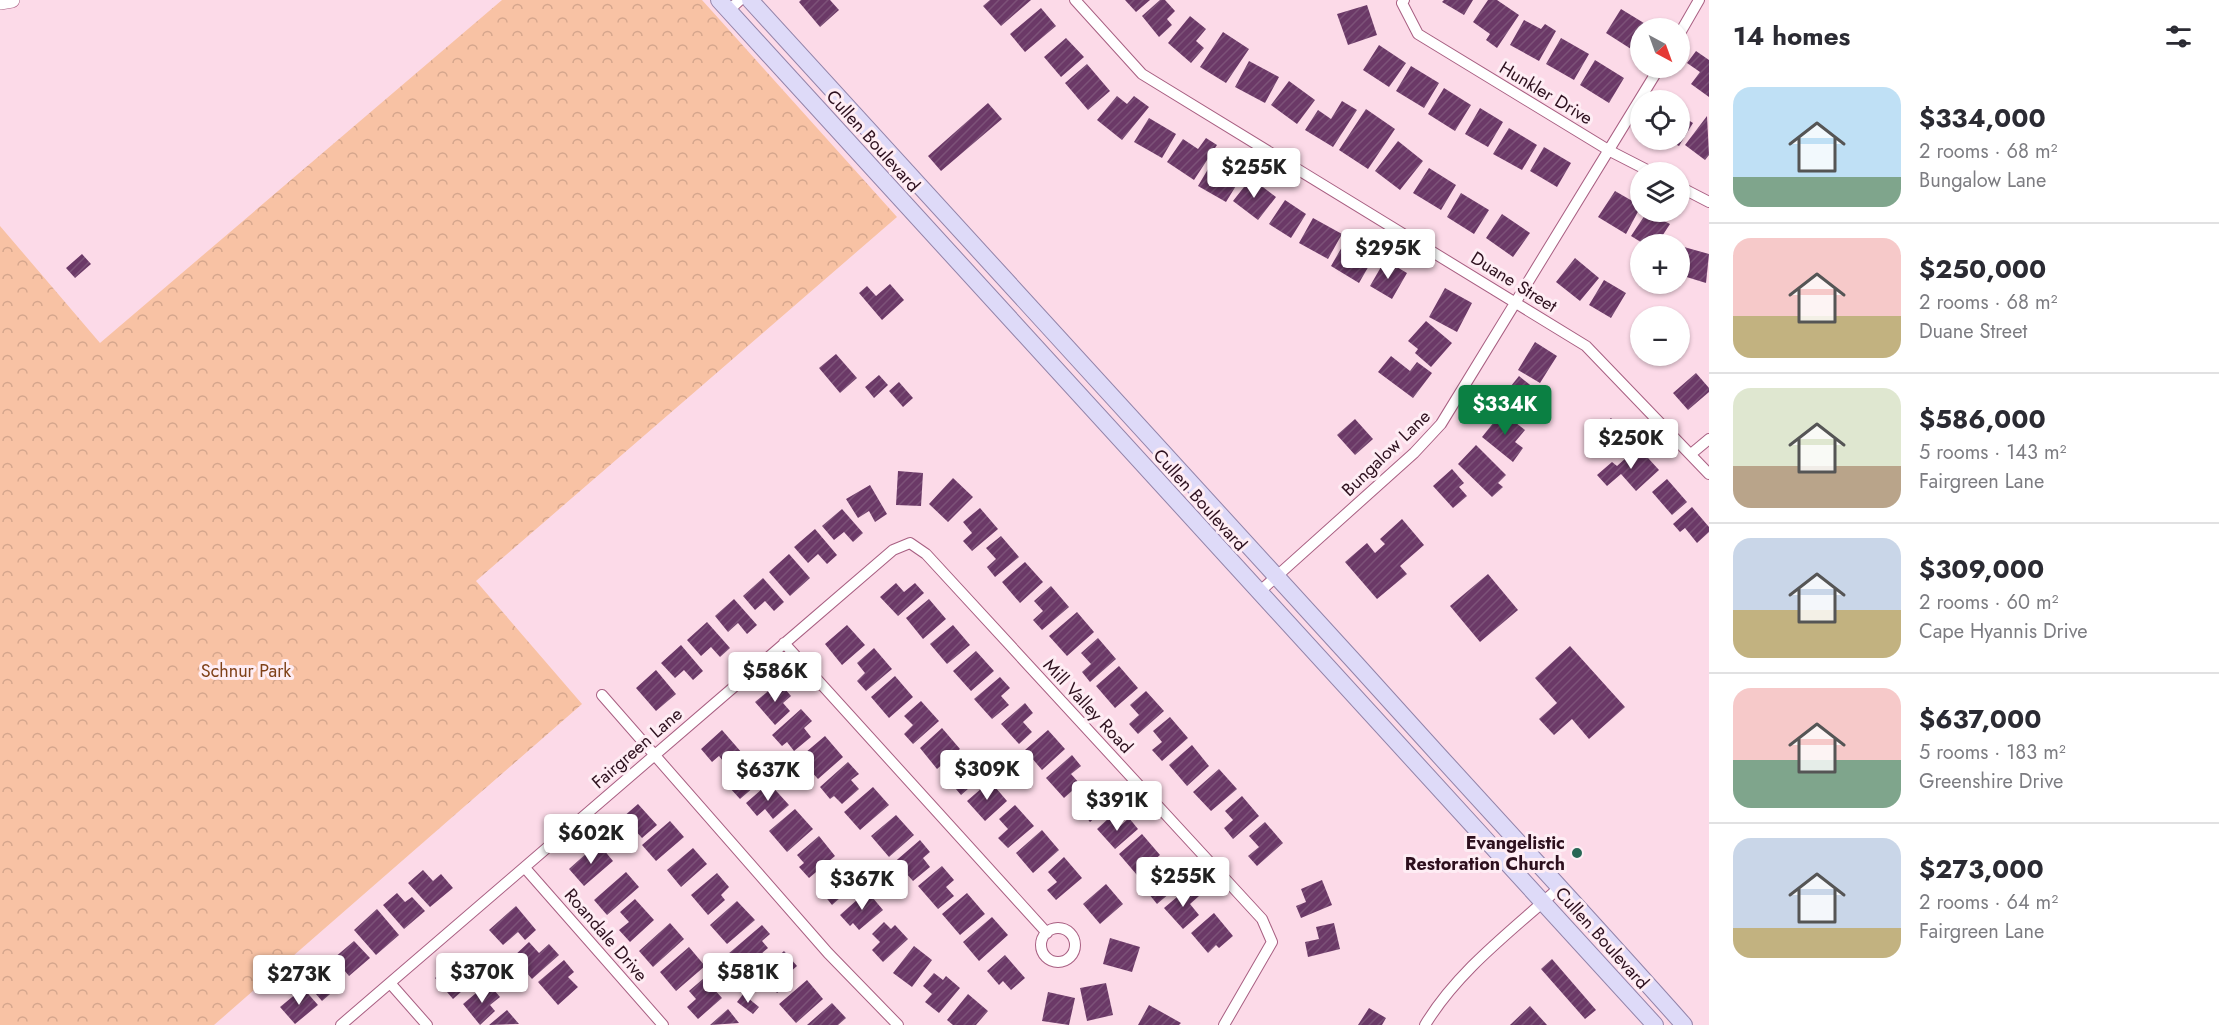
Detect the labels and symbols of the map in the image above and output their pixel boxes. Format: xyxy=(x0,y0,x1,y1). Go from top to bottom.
north arrow xyxy=(1630,18,1690,78)
street label: Hunkler Drive xyxy=(1494,55,1598,131)
street label: Cullen Boulevard xyxy=(820,84,926,198)
pin: $255K xyxy=(1212,148,1296,199)
pin: $295K xyxy=(1346,229,1430,280)
street label: Duane Street xyxy=(1466,245,1563,319)
pin: $334K xyxy=(1463,385,1547,436)
street label: Bungalow Lane xyxy=(1336,404,1436,502)
pin: $250K xyxy=(1589,419,1673,470)
street label: Cullen Boulevard xyxy=(1147,443,1253,557)
pin: $586K xyxy=(733,652,817,703)
street label: Mill Valley Road xyxy=(1037,653,1139,759)
park label: Schnur Park xyxy=(201,658,291,684)
street label: Fairgreen Lane xyxy=(586,701,688,795)
pin: $309K xyxy=(945,750,1029,801)
pin: $637K xyxy=(726,751,810,802)
pin: $391K xyxy=(1075,781,1159,832)
pin: $602K xyxy=(549,814,633,865)
place label: Evangelistic Restoration Church xyxy=(1405,830,1565,877)
marker: Evangelistic Restoration Church xyxy=(1570,846,1584,860)
pin: $255K xyxy=(1141,857,1225,908)
pin: $367K xyxy=(820,860,904,911)
street label: Cullen Boulevard xyxy=(1549,881,1655,995)
street label: Roandale Drive xyxy=(558,883,654,987)
pin: $370K xyxy=(440,953,524,1004)
pin: $581K xyxy=(706,953,790,1004)
pin: $273K xyxy=(257,955,341,1006)

